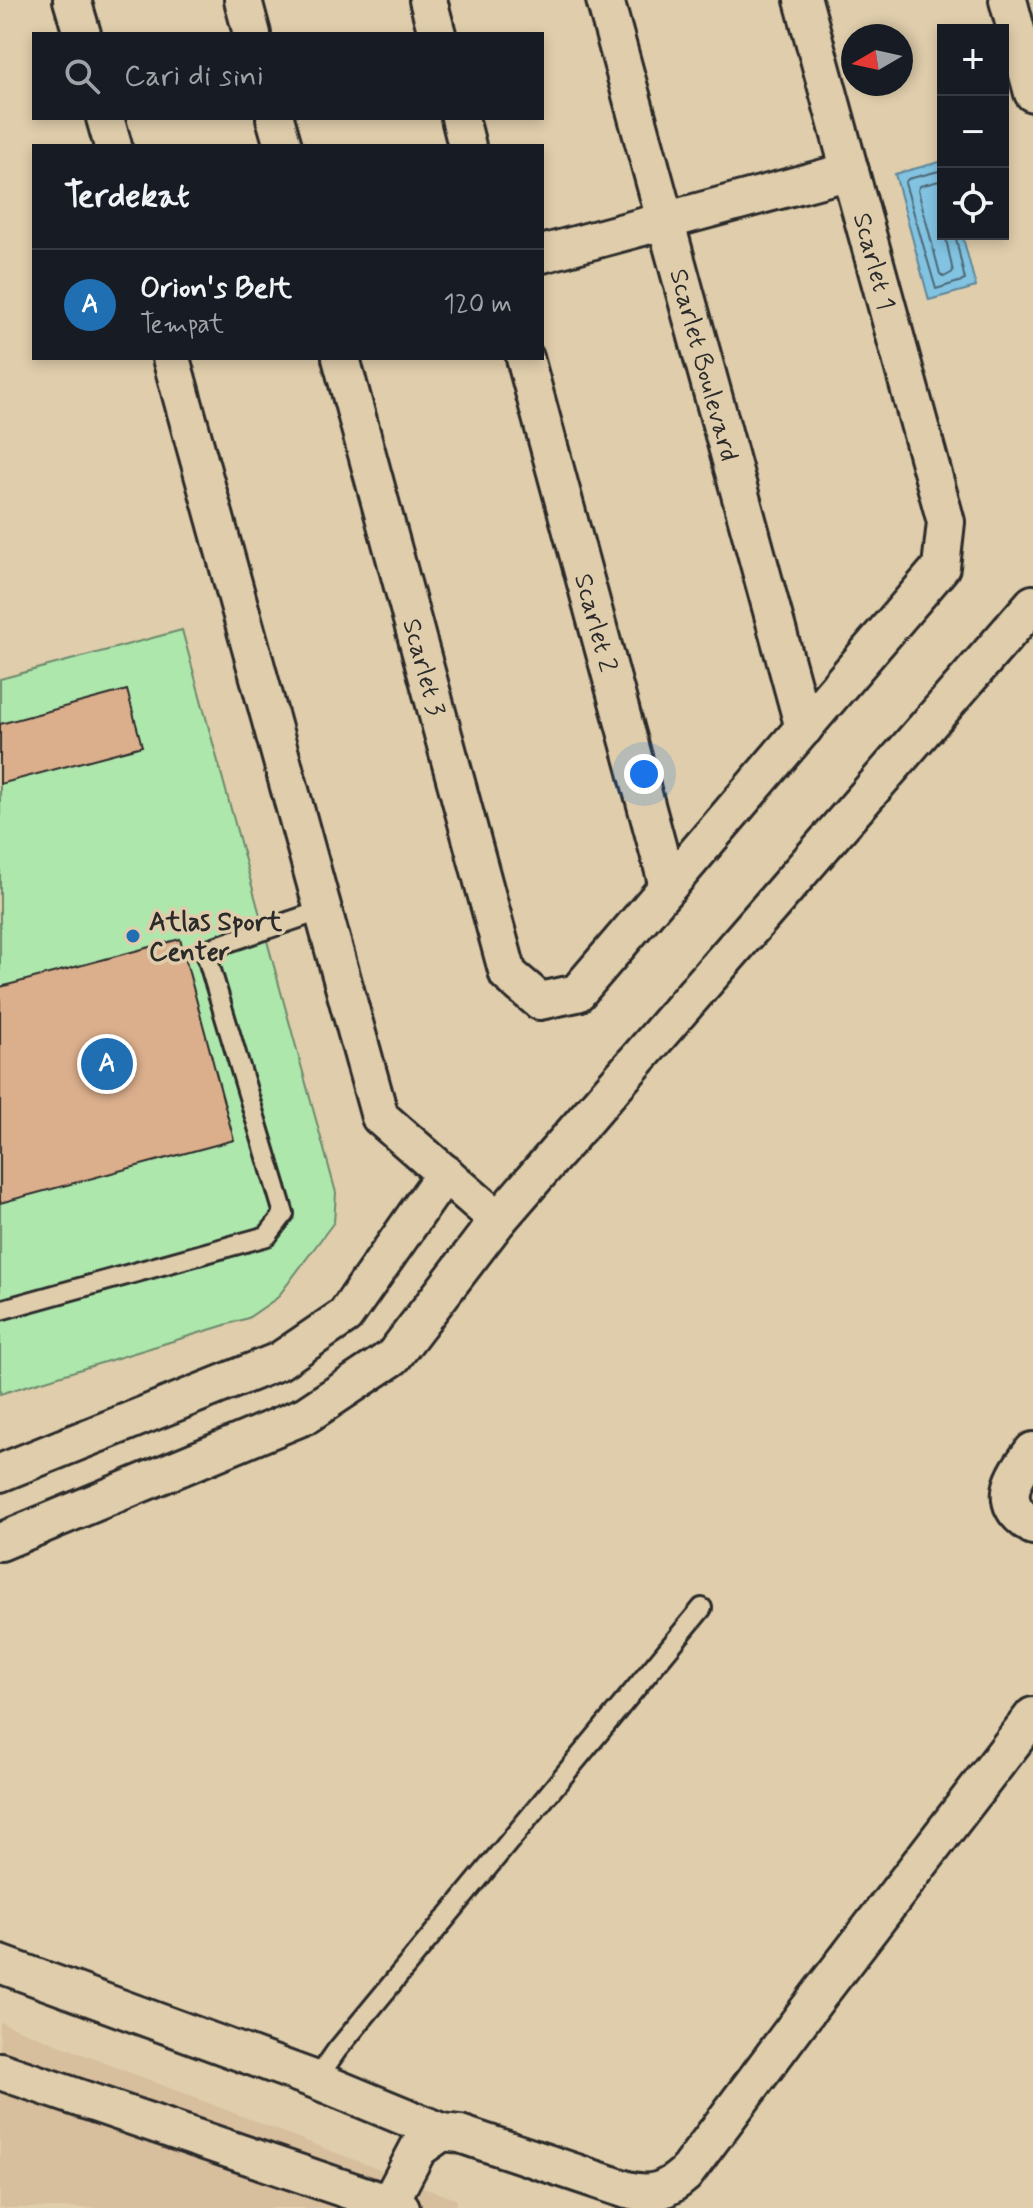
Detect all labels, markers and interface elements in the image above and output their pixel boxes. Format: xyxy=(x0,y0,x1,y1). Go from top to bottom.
north arrow xyxy=(841,24,913,96)
map controls xyxy=(937,24,1009,240)
button: + xyxy=(937,24,1009,96)
search box xyxy=(32,32,544,120)
icon: search xyxy=(60,54,104,98)
text: Cari di sini xyxy=(124,57,264,96)
button: − xyxy=(937,96,1009,168)
button: locate xyxy=(937,168,1009,240)
text: Terdekat xyxy=(64,174,190,219)
street label: Scarlet 1 xyxy=(844,209,902,314)
street label: Scarlet Boulevard xyxy=(660,265,745,465)
text: Orion's Belt xyxy=(140,269,292,308)
text: A xyxy=(81,288,99,322)
text: 120 m xyxy=(443,288,512,322)
text: Tempat xyxy=(140,308,224,342)
street label: Scarlet 2 xyxy=(565,570,624,676)
street label: Scarlet 3 xyxy=(393,615,452,720)
your location xyxy=(624,754,664,794)
place label: Atlas Sport Center xyxy=(149,906,283,970)
marker: Atlas Sport Center xyxy=(124,927,142,945)
pin: A xyxy=(81,1034,133,1094)

